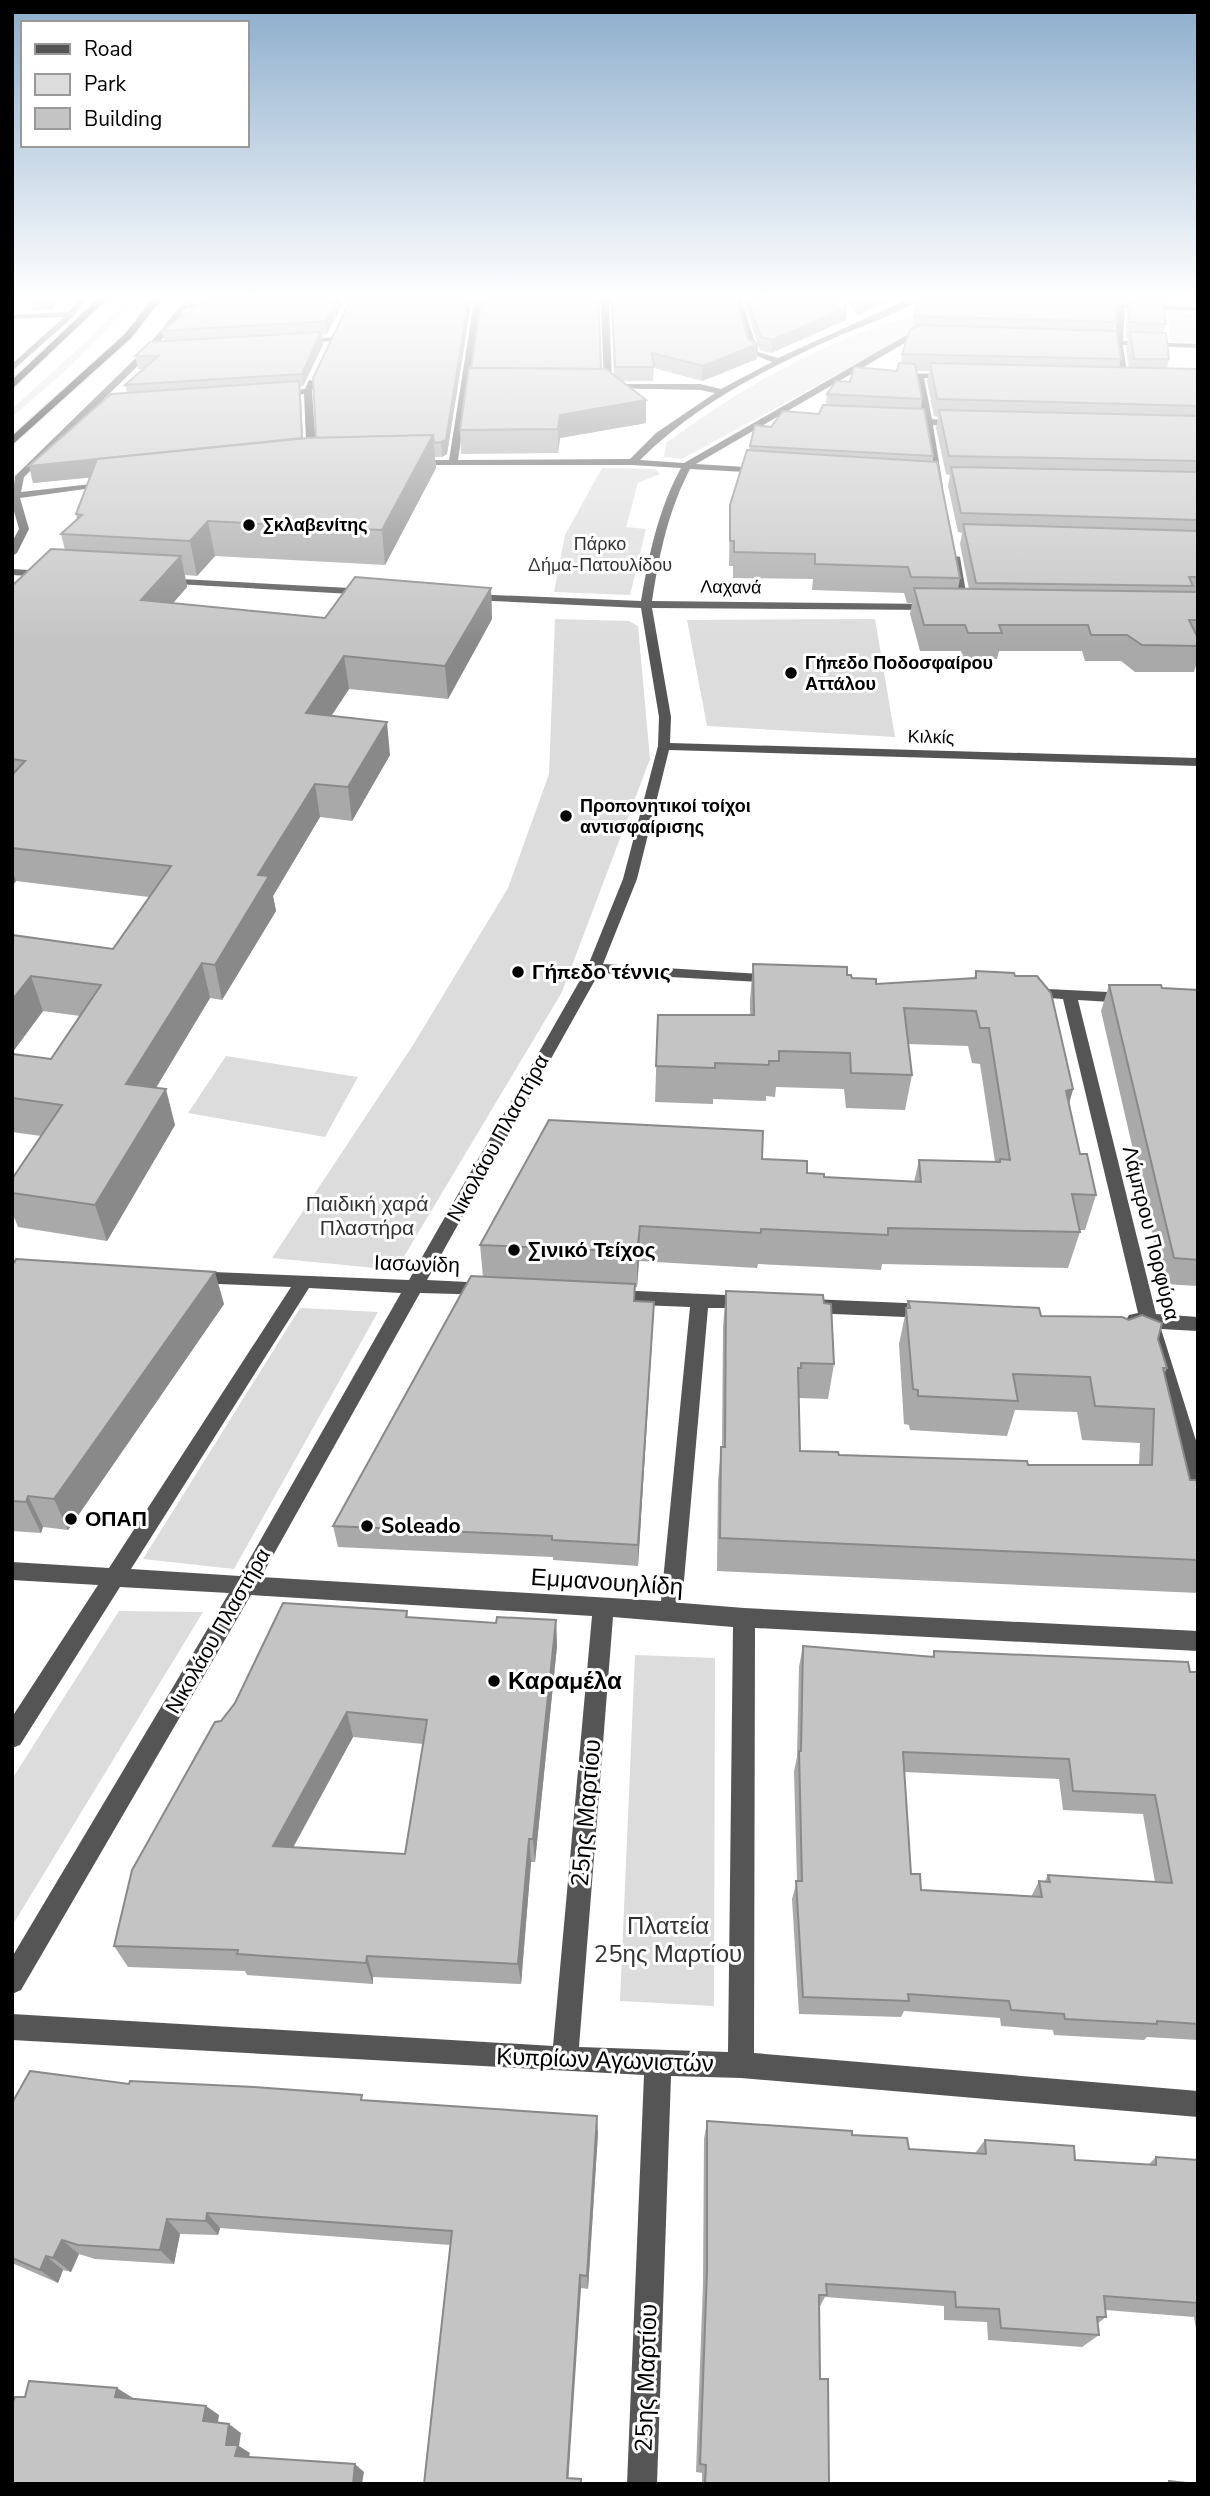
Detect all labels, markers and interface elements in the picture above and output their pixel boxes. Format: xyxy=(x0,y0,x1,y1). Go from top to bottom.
legend xyxy=(21,21,248,147)
text: Road xyxy=(84,35,133,63)
text: Park xyxy=(84,70,126,98)
text: Building xyxy=(84,105,162,133)
place label: Σκλαβενίτης xyxy=(263,513,368,537)
marker: Σκλαβενίτης xyxy=(241,517,257,533)
park label: Πάρκο Δήμα-Πατουλίδου xyxy=(528,532,672,577)
street label: Λαχανά xyxy=(700,574,762,600)
place label: Γήπεδο Ποδοσφαίρου Αττάλου xyxy=(805,651,993,696)
marker: Γήπεδο Ποδοσφαίρου Αττάλου xyxy=(783,665,799,681)
street label: Κιλκίς xyxy=(907,724,955,750)
place label: Προπονητικοί τοίχοι αντισφαίρισης xyxy=(580,794,751,839)
marker: Προπονητικοί τοίχοι αντισφαίρισης xyxy=(558,808,574,824)
place label: Γήπεδο τέννις xyxy=(532,958,671,986)
marker: Γήπεδο τέννις xyxy=(510,964,526,980)
street label: Νικολάου Πλαστήρα xyxy=(440,1050,556,1226)
street label: Λάμπρου Πορφύρα xyxy=(1116,1143,1186,1323)
park label: Παιδική χαρά Πλαστήρα xyxy=(306,1190,428,1242)
place label: Σινικό Τείχος xyxy=(528,1236,656,1264)
marker: Σινικό Τείχος xyxy=(506,1242,522,1258)
street label: Ιασωνίδη xyxy=(374,1249,460,1279)
place label: ΟΠΑΠ xyxy=(85,1505,147,1533)
marker: ΟΠΑΠ xyxy=(63,1511,79,1527)
place label: Soleado xyxy=(381,1512,461,1540)
marker: Soleado xyxy=(359,1518,375,1534)
street label: Νικολάου Πλαστήρα xyxy=(159,1543,277,1719)
street label: Εμμανουηλίδη xyxy=(530,1561,684,1603)
place label: Καραμέλα xyxy=(508,1665,622,1697)
marker: Καραμέλα xyxy=(486,1673,502,1689)
street label: 25ης Μαρτίου xyxy=(564,1738,608,1888)
park label: Πλατεία 25ης Μαρτίου xyxy=(594,1910,742,1970)
street label: Κυπρίων Αγωνιστών xyxy=(496,2040,714,2080)
street label: 25ης Μαρτίου xyxy=(627,2303,665,2453)

